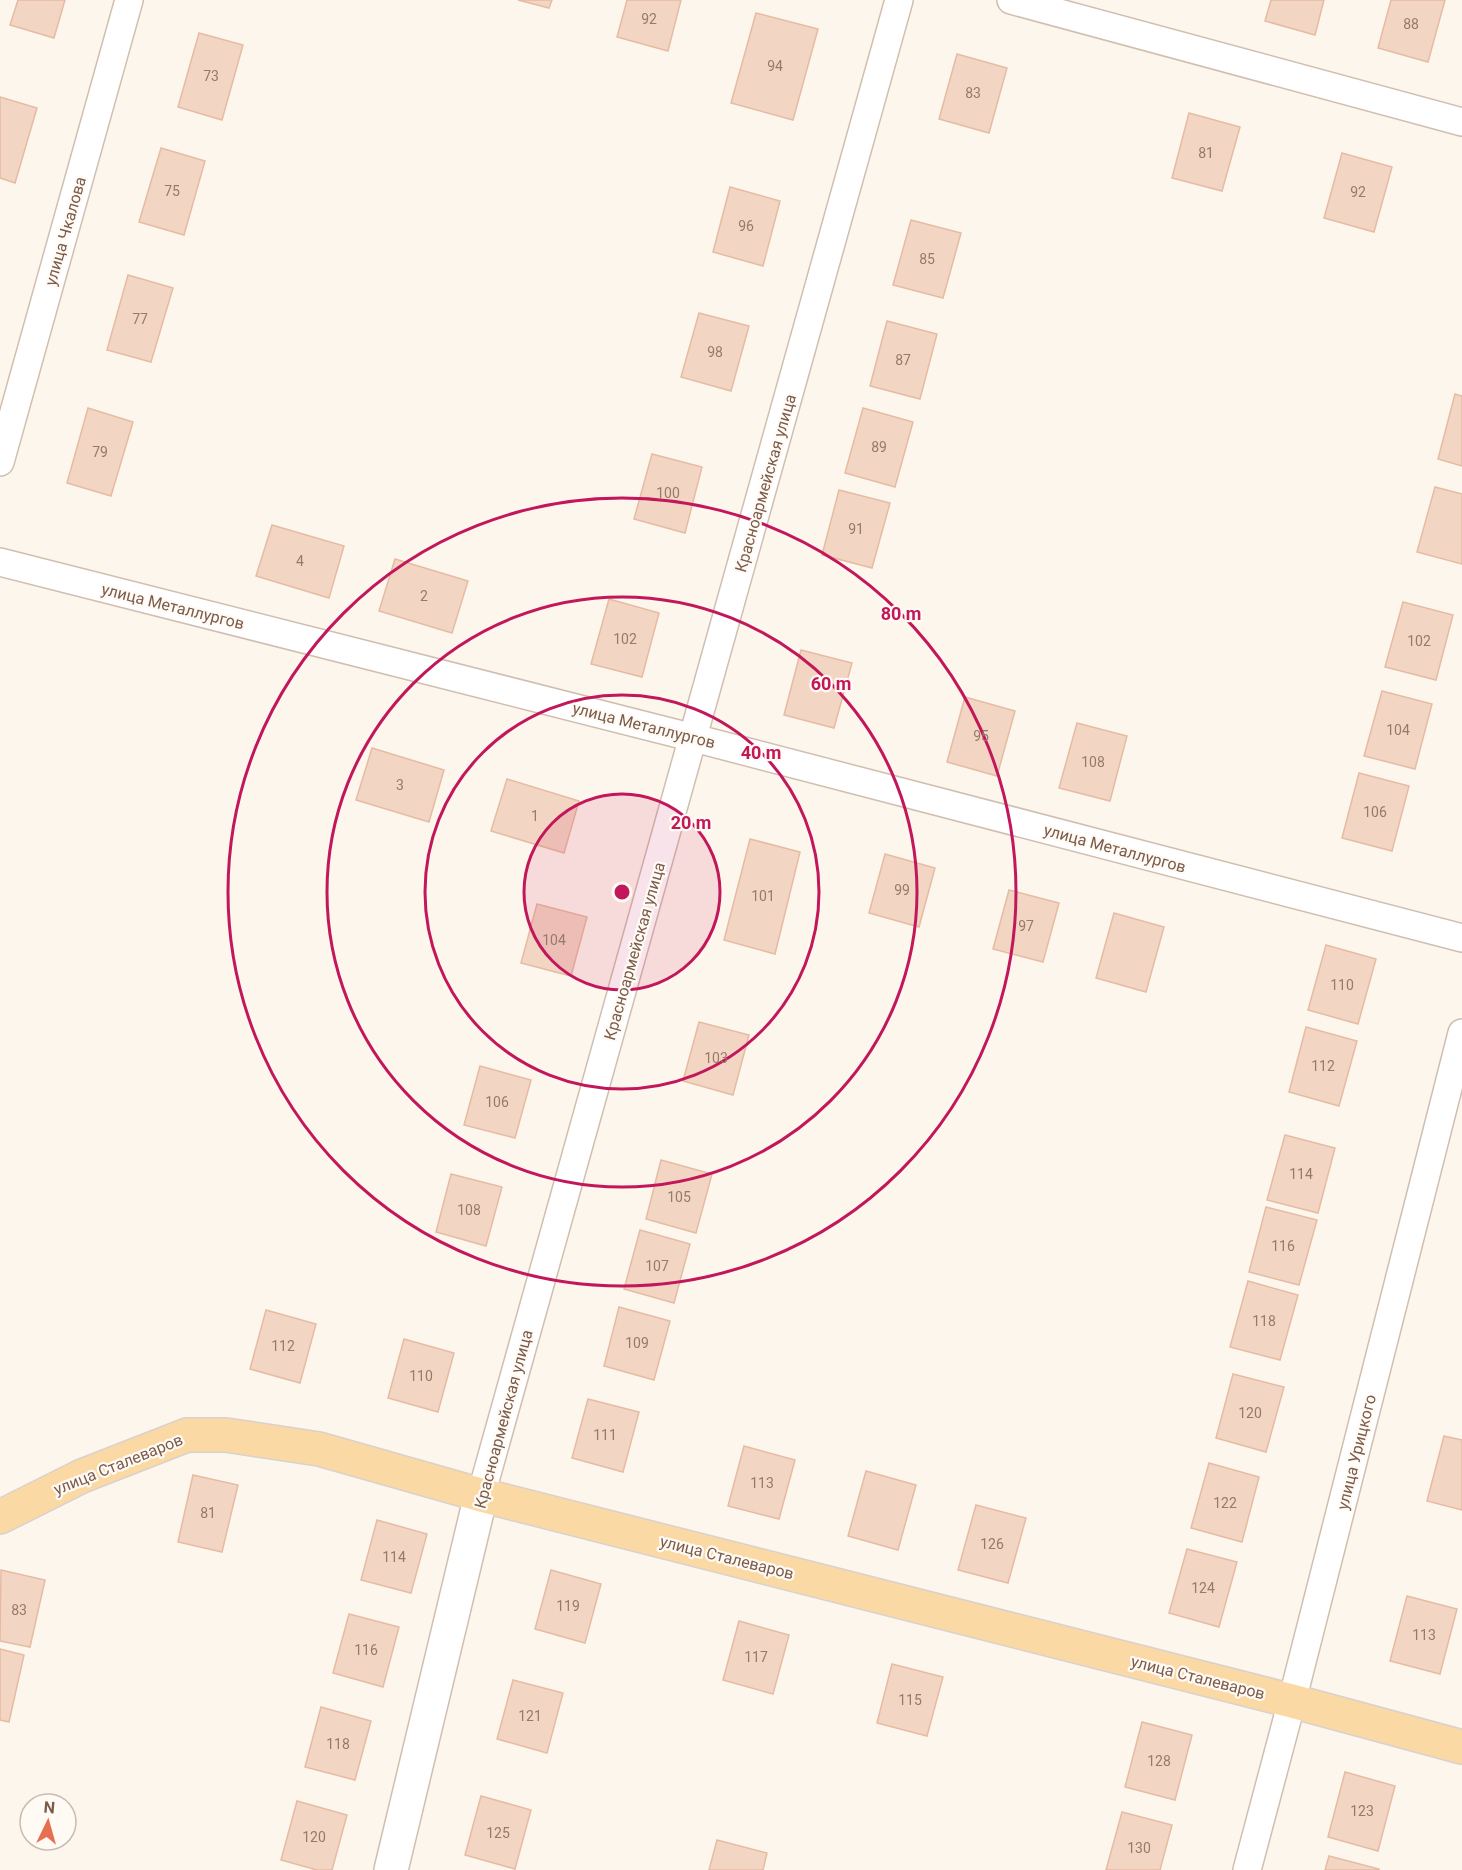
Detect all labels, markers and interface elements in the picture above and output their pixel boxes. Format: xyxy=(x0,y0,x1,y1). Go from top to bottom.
house number: 92 xyxy=(641,11,657,27)
house number: 88 xyxy=(1403,16,1419,32)
house number: 94 xyxy=(767,58,783,74)
house number: 73 xyxy=(203,68,219,84)
house number: 83 xyxy=(965,85,981,101)
house number: 81 xyxy=(1198,145,1214,161)
street label: улица Чкалова xyxy=(41,174,90,288)
house number: 75 xyxy=(164,183,180,199)
house number: 92 xyxy=(1350,184,1366,200)
house number: 96 xyxy=(738,218,754,234)
house number: 85 xyxy=(919,251,935,267)
house number: 77 xyxy=(132,311,148,327)
house number: 98 xyxy=(707,344,723,360)
house number: 87 xyxy=(895,352,911,368)
street label: Красноармейская улица xyxy=(731,392,800,574)
house number: 89 xyxy=(871,439,887,455)
house number: 79 xyxy=(92,444,108,460)
house number: 100 xyxy=(656,485,680,501)
house number: 91 xyxy=(848,521,864,537)
house number: 4 xyxy=(296,553,304,569)
street label: улица Металлургов xyxy=(100,580,246,633)
house number: 2 xyxy=(420,588,428,604)
text: 80 m xyxy=(881,603,921,624)
house number: 102 xyxy=(613,631,637,647)
house number: 102 xyxy=(1407,633,1431,649)
text: 60 m xyxy=(811,673,851,694)
street label: улица Металлургов xyxy=(571,699,717,752)
house number: 104 xyxy=(1386,722,1410,738)
house number: 95 xyxy=(973,728,989,744)
text: 40 m xyxy=(741,742,781,763)
house number: 108 xyxy=(1081,754,1105,770)
house number: 3 xyxy=(396,777,404,793)
house number: 106 xyxy=(1363,804,1387,820)
house number: 1 xyxy=(531,808,539,824)
text: 20 m xyxy=(671,812,711,833)
street label: улица Металлургов xyxy=(1042,820,1188,877)
street label: Красноармейская улица xyxy=(600,860,669,1042)
centre of rings xyxy=(612,882,632,902)
house number: 99 xyxy=(894,882,910,898)
house number: 101 xyxy=(751,888,775,904)
house number: 97 xyxy=(1018,918,1034,934)
house number: 104 xyxy=(542,932,566,948)
house number: 110 xyxy=(1330,977,1354,993)
house number: 103 xyxy=(704,1050,728,1066)
house number: 112 xyxy=(1311,1058,1335,1074)
house number: 106 xyxy=(485,1094,509,1110)
house number: 114 xyxy=(1289,1166,1313,1182)
house number: 105 xyxy=(667,1189,691,1205)
house number: 108 xyxy=(457,1202,481,1218)
house number: 116 xyxy=(1271,1238,1295,1254)
house number: 107 xyxy=(645,1258,669,1274)
house number: 118 xyxy=(1252,1313,1276,1329)
street label: Красноармейская улица xyxy=(470,1328,536,1511)
house number: 109 xyxy=(625,1335,649,1351)
house number: 112 xyxy=(271,1338,295,1354)
house number: 110 xyxy=(409,1368,433,1384)
street label: улица Урицкого xyxy=(1333,1392,1380,1512)
house number: 120 xyxy=(1238,1405,1262,1421)
house number: 111 xyxy=(593,1427,617,1443)
street label: улица Сталеваров xyxy=(51,1430,185,1499)
house number: 113 xyxy=(750,1475,774,1491)
house number: 122 xyxy=(1213,1495,1237,1511)
house number: 81 xyxy=(200,1505,216,1521)
street label: улица Сталеваров xyxy=(658,1532,796,1583)
house number: 126 xyxy=(980,1536,1004,1552)
house number: 114 xyxy=(382,1549,406,1565)
house number: 124 xyxy=(1191,1580,1215,1596)
house number: 119 xyxy=(556,1598,580,1614)
house number: 83 xyxy=(11,1602,27,1618)
house number: 113 xyxy=(1412,1627,1436,1643)
house number: 116 xyxy=(354,1642,378,1658)
house number: 117 xyxy=(744,1649,768,1665)
street label: улица Сталеваров xyxy=(1129,1652,1267,1703)
house number: 115 xyxy=(898,1692,922,1708)
house number: 121 xyxy=(518,1708,542,1724)
house number: 118 xyxy=(326,1736,350,1752)
house number: 128 xyxy=(1147,1753,1171,1769)
north arrow xyxy=(18,1792,78,1852)
text: N xyxy=(43,1798,56,1818)
house number: 123 xyxy=(1350,1803,1374,1819)
house number: 125 xyxy=(486,1825,510,1841)
house number: 120 xyxy=(302,1829,326,1845)
house number: 130 xyxy=(1127,1840,1151,1856)

